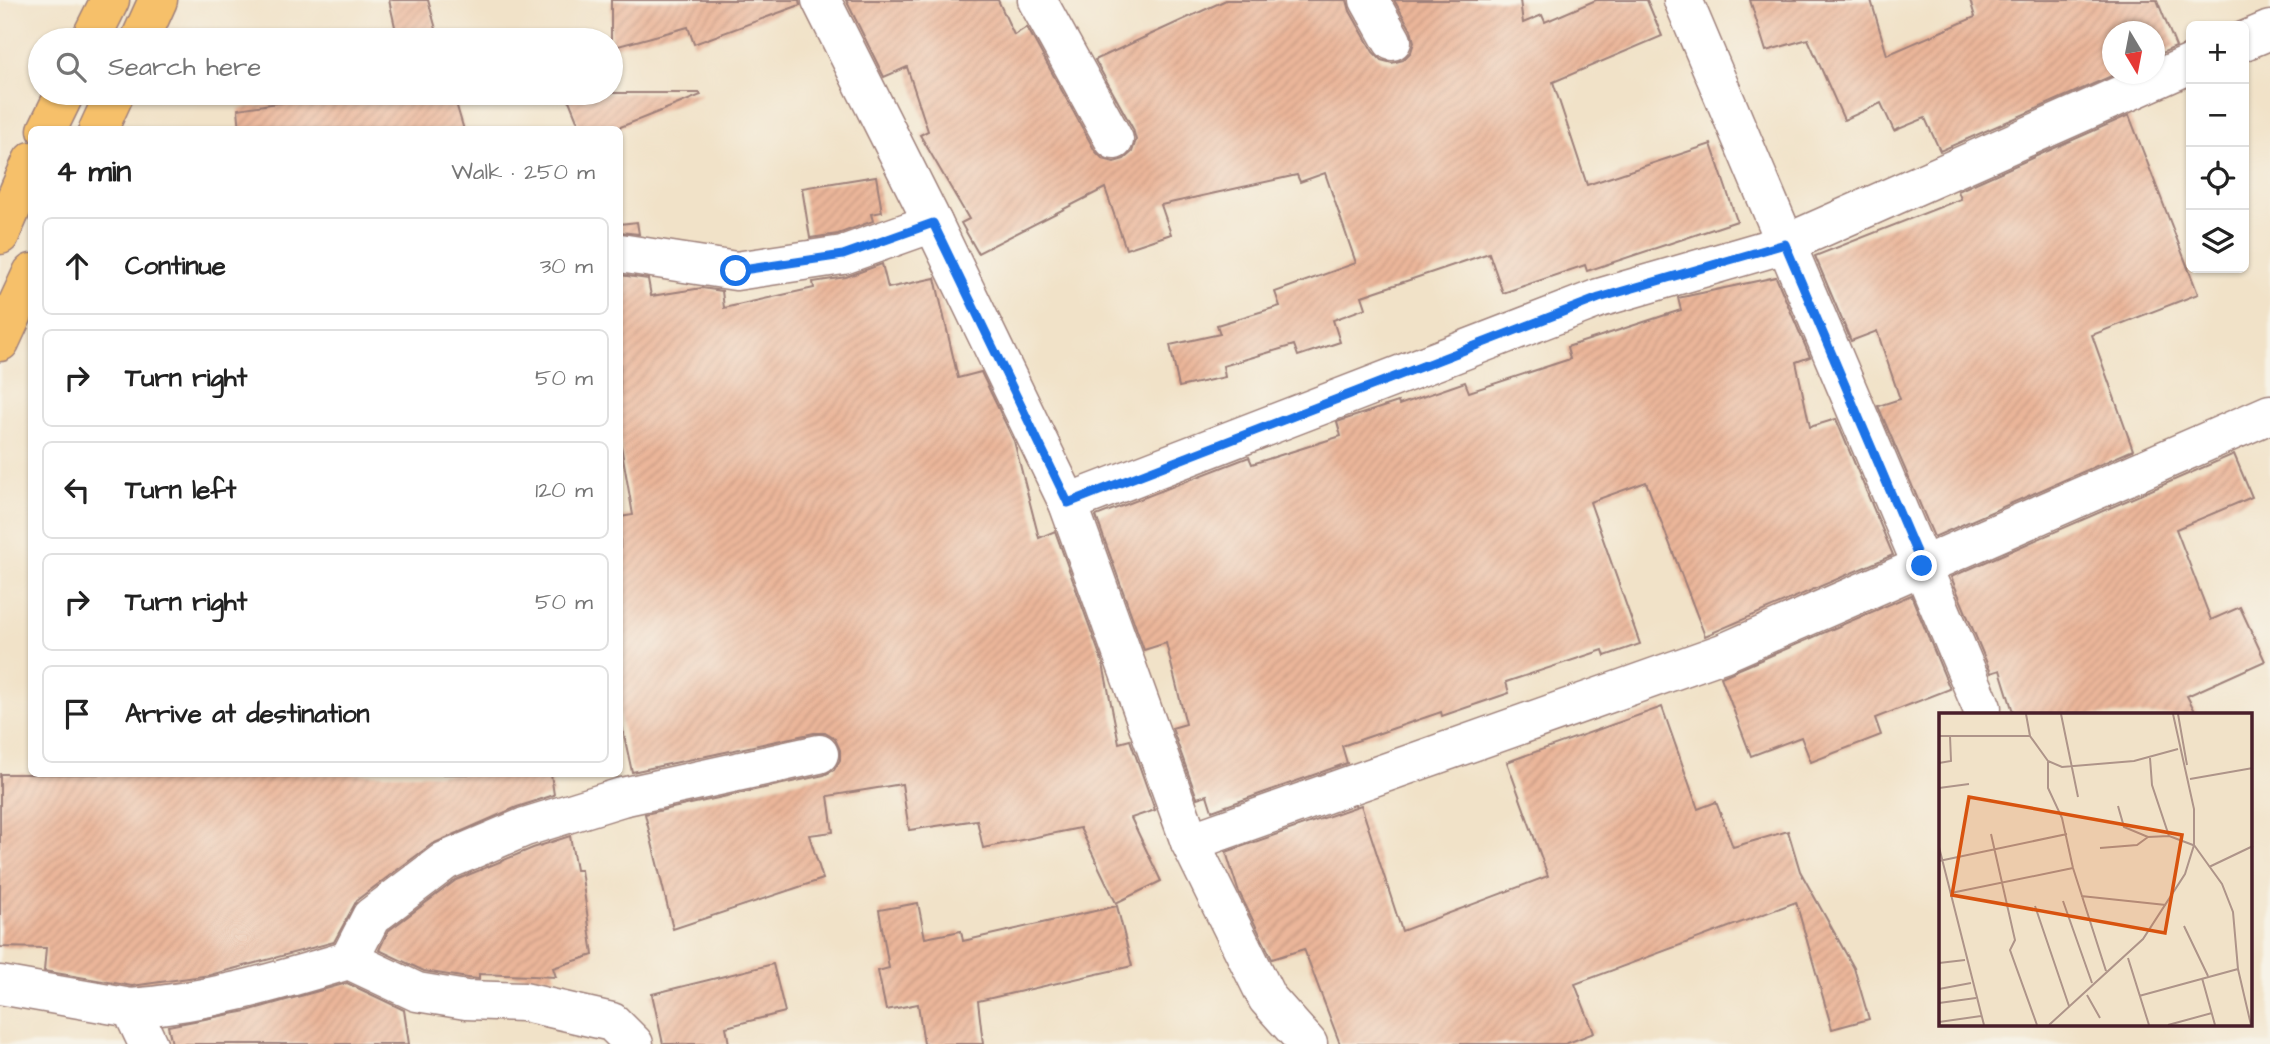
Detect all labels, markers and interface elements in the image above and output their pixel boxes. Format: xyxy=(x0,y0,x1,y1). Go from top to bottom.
north arrow xyxy=(2102,21,2165,84)
map controls xyxy=(2186,21,2249,273)
button: + xyxy=(2186,21,2249,84)
search box xyxy=(28,28,623,105)
icon: search xyxy=(52,48,90,86)
text: Search here xyxy=(108,49,261,85)
button: − xyxy=(2186,84,2249,147)
button: locate xyxy=(2186,147,2249,210)
text: 4 min xyxy=(56,151,131,193)
text: Walk · 250 m xyxy=(451,156,595,188)
button: layers xyxy=(2186,210,2249,273)
icon: ahead xyxy=(58,247,96,285)
text: Continue xyxy=(125,248,226,284)
text: 30 m xyxy=(540,250,593,282)
route start xyxy=(720,255,751,286)
icon: right xyxy=(58,359,96,397)
text: Turn right xyxy=(125,360,247,396)
text: 50 m xyxy=(535,362,593,394)
icon: left xyxy=(58,471,96,509)
text: Turn left xyxy=(125,472,236,508)
text: 120 m xyxy=(535,474,593,506)
route end xyxy=(1906,550,1937,581)
icon: right xyxy=(58,583,96,621)
text: Turn right xyxy=(125,584,247,620)
text: 50 m xyxy=(535,586,593,618)
icon: arrive xyxy=(58,695,96,733)
text: Arrive at destination xyxy=(125,696,370,732)
inset map xyxy=(1939,713,2252,1026)

